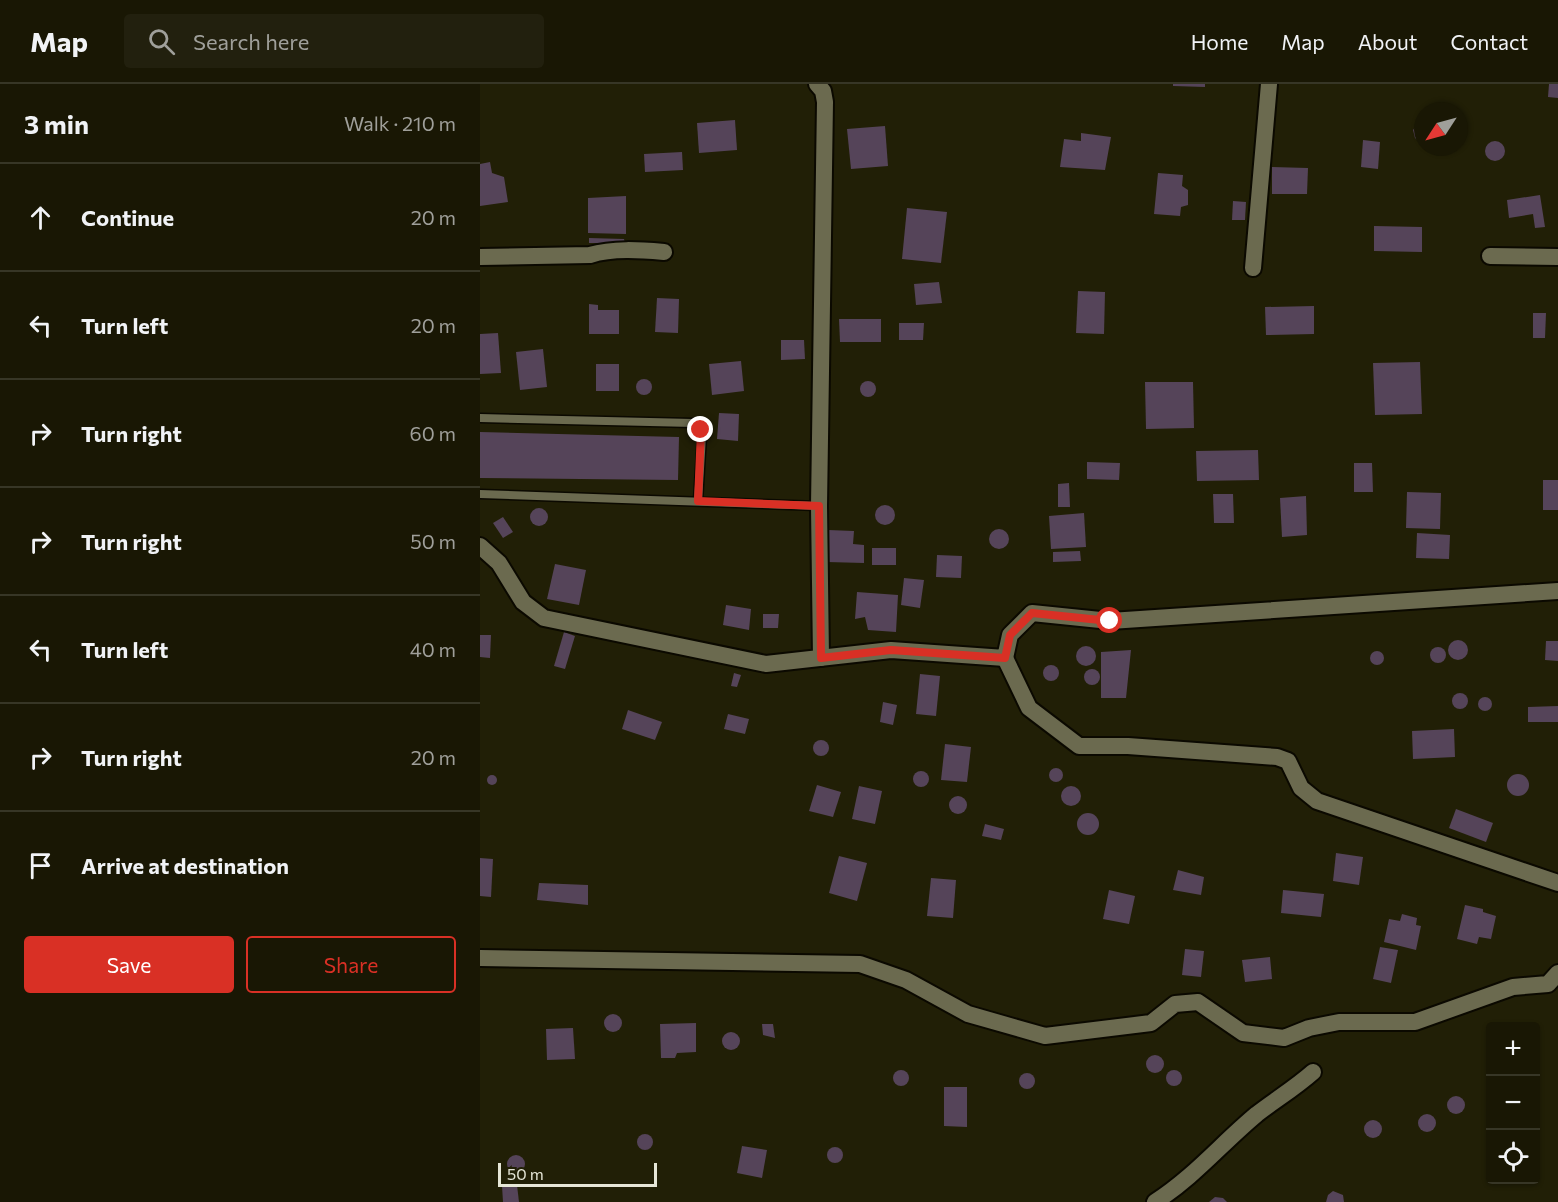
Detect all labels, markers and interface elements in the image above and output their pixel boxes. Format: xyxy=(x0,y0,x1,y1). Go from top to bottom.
search box xyxy=(124,14,544,68)
text: Map xyxy=(30,24,88,58)
icon: search xyxy=(145,25,178,58)
text: Search here xyxy=(193,28,309,55)
text: Home xyxy=(1191,29,1248,54)
text: Map xyxy=(1281,29,1325,54)
text: About xyxy=(1358,29,1417,54)
text: Contact xyxy=(1450,29,1528,54)
north arrow xyxy=(1414,102,1468,156)
text: 3 min xyxy=(24,108,89,139)
text: Walk · 210 m xyxy=(344,111,456,135)
icon: ahead xyxy=(24,201,57,234)
text: Continue xyxy=(81,204,174,231)
text: 20 m xyxy=(411,205,456,229)
icon: left xyxy=(24,309,57,342)
text: Turn left xyxy=(81,312,168,339)
text: 20 m xyxy=(411,313,456,337)
route end xyxy=(687,416,713,442)
icon: right xyxy=(24,417,57,450)
text: Turn right xyxy=(81,420,182,447)
text: 60 m xyxy=(410,421,456,445)
icon: right xyxy=(24,525,57,558)
text: Turn right xyxy=(81,528,182,555)
text: 50 m xyxy=(410,529,456,553)
route start xyxy=(1096,607,1122,633)
icon: left xyxy=(24,633,57,666)
text: Turn left xyxy=(81,636,168,663)
text: 40 m xyxy=(410,637,456,661)
icon: right xyxy=(24,741,57,774)
text: Turn right xyxy=(81,744,182,771)
text: 20 m xyxy=(411,745,456,769)
icon: arrive xyxy=(24,849,57,882)
text: Arrive at destination xyxy=(81,852,289,879)
button: Save xyxy=(24,936,234,993)
button: Share xyxy=(246,936,456,993)
map controls xyxy=(1486,1022,1540,1184)
button: + xyxy=(1486,1022,1540,1076)
button: − xyxy=(1486,1076,1540,1130)
button: locate xyxy=(1486,1130,1540,1184)
scale bar xyxy=(498,1160,657,1188)
text: 50 m xyxy=(507,1164,544,1183)

